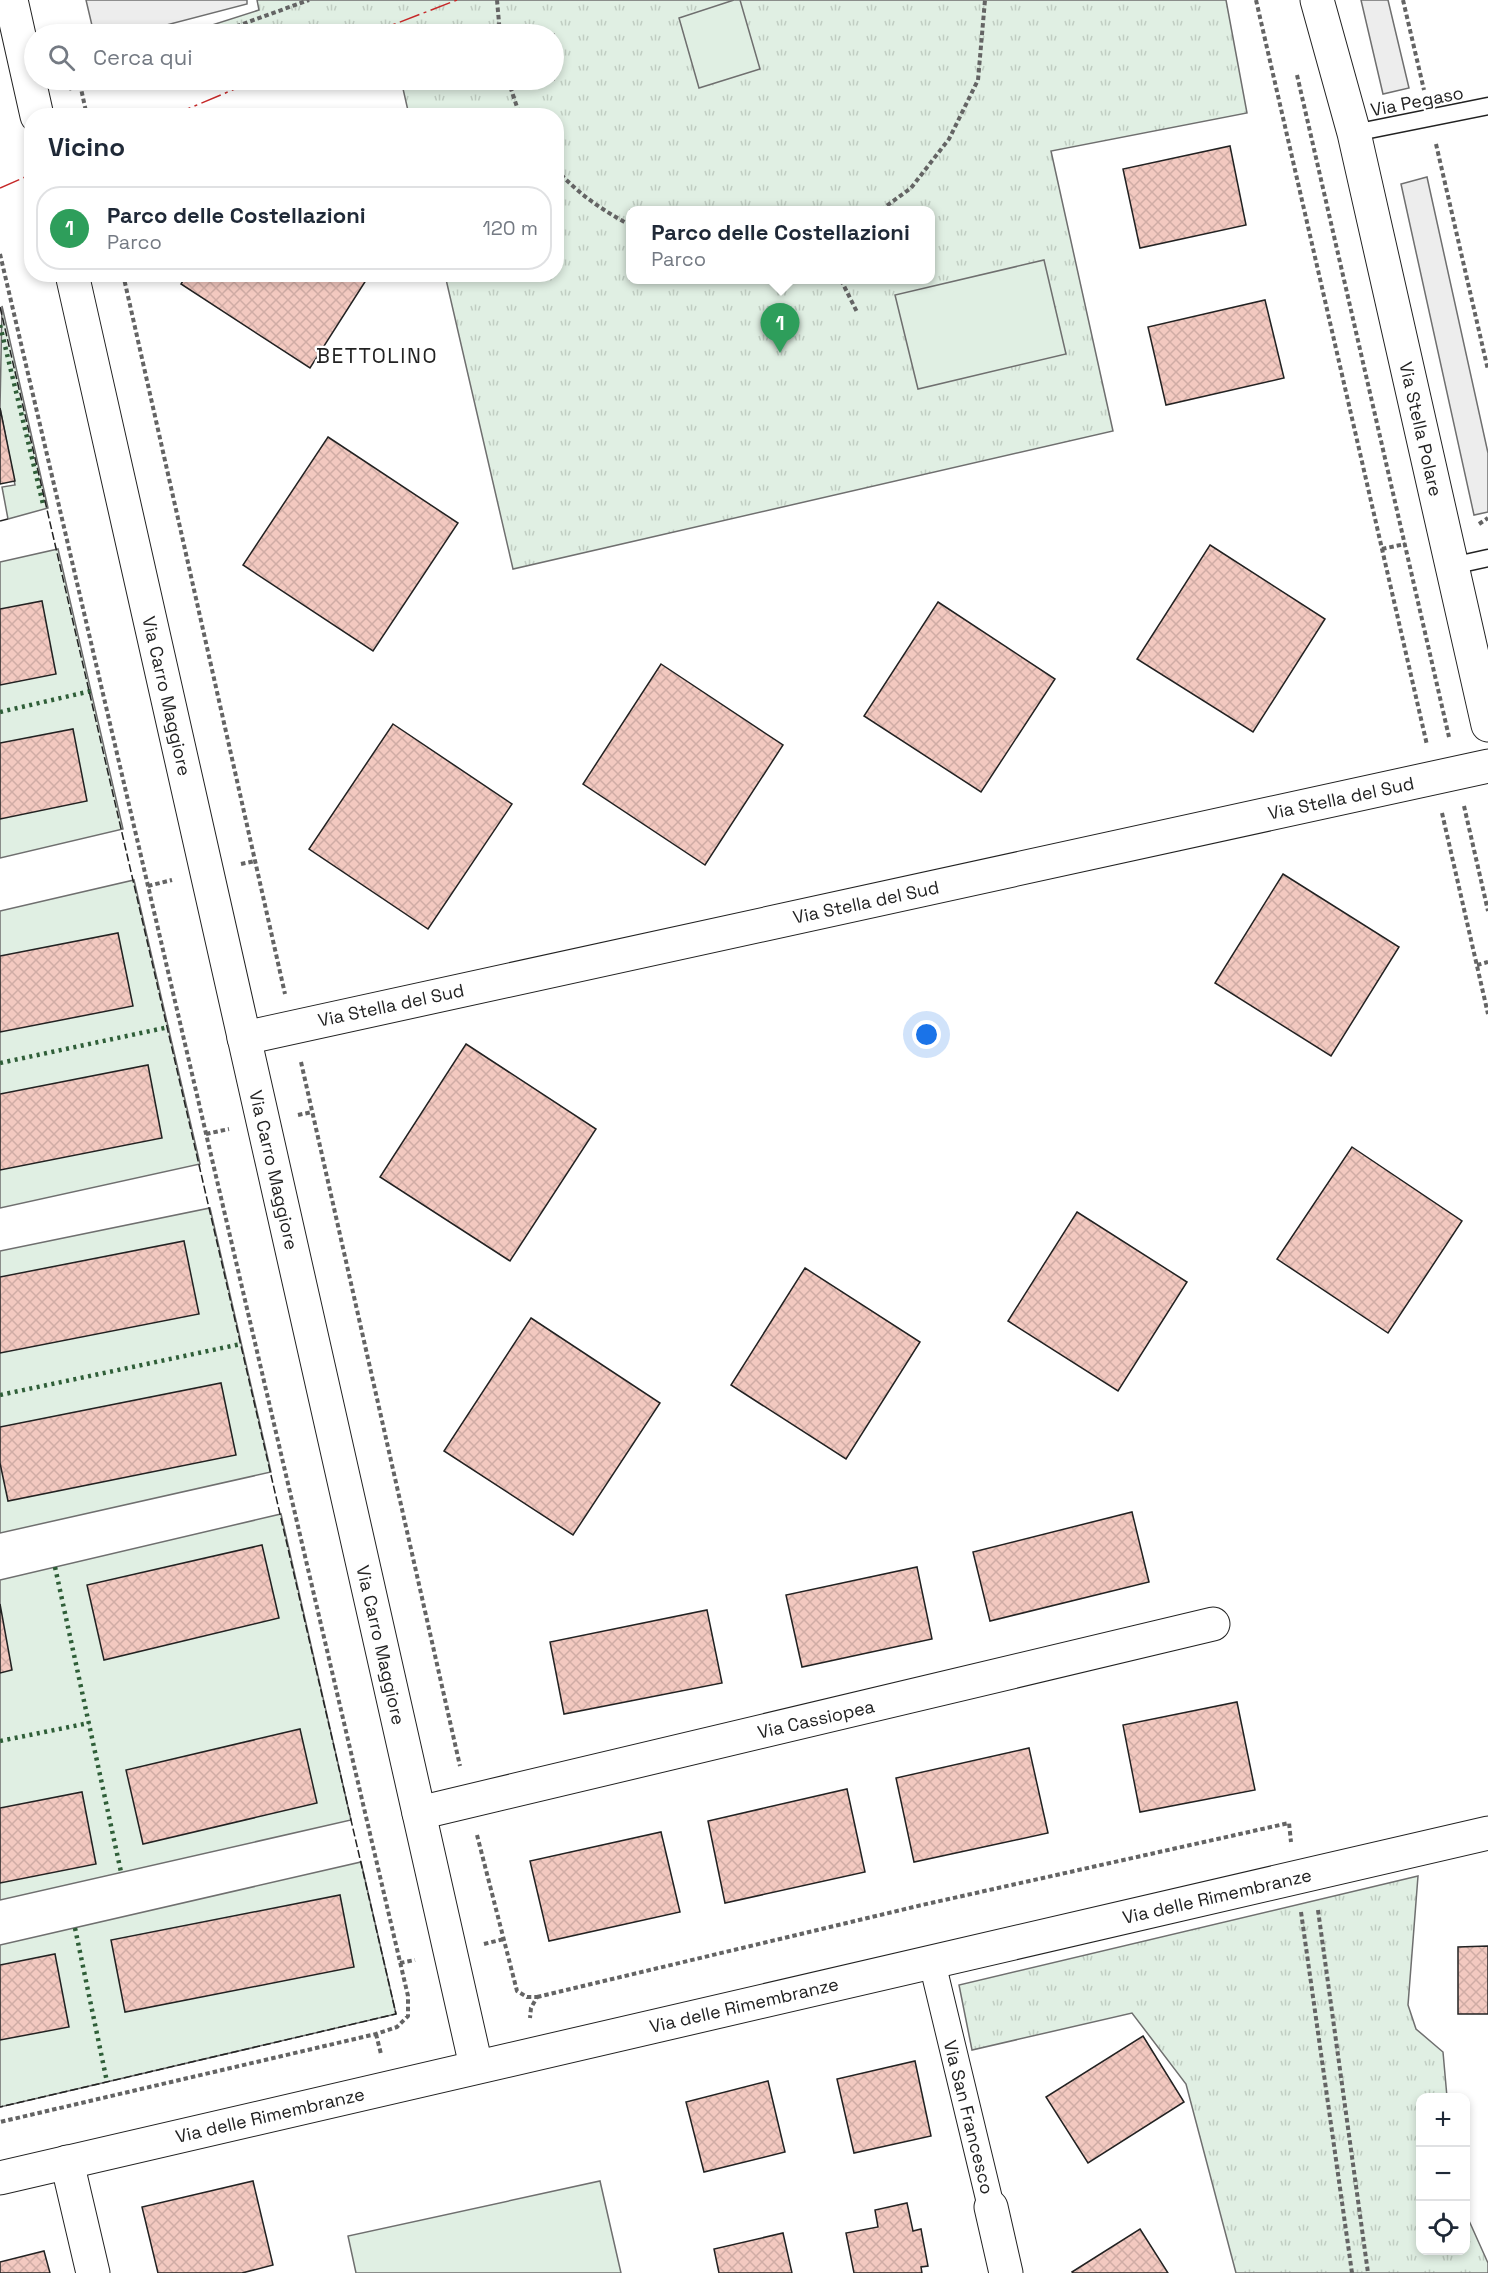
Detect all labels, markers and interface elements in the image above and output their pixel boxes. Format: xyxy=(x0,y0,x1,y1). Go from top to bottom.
search box xyxy=(24,24,564,90)
icon: search xyxy=(45,41,78,74)
text: Cerca qui xyxy=(93,43,193,71)
street label: Via Pegaso xyxy=(1369,81,1465,121)
text: Vicino xyxy=(48,130,125,164)
text: Parco delle Costellazioni xyxy=(107,201,366,229)
popup xyxy=(626,206,935,284)
text: 1 xyxy=(65,215,74,241)
text: 120 m xyxy=(482,215,538,241)
text: Parco delle Costellazioni xyxy=(651,218,910,246)
text: Parco xyxy=(107,229,162,255)
text: Parco xyxy=(651,246,706,272)
pin: 1 xyxy=(760,304,800,353)
district label: BETTOLINO xyxy=(316,342,438,369)
street label: Via Stella Polare xyxy=(1394,359,1448,499)
street label: Via Carro Maggiore xyxy=(137,614,197,778)
street label: Via Stella del Sud xyxy=(1266,771,1416,825)
street label: Via Stella del Sud xyxy=(791,875,941,929)
street label: Via Stella del Sud xyxy=(316,978,466,1032)
your location xyxy=(912,1020,941,1049)
street label: Via Carro Maggiore xyxy=(244,1088,304,1252)
street label: Via Carro Maggiore xyxy=(351,1563,411,1727)
street label: Via Cassiopea xyxy=(755,1694,877,1744)
street label: Via delle Rimembranze xyxy=(1120,1863,1314,1929)
street label: Via delle Rimembranze xyxy=(647,1972,841,2038)
street label: Via San Francesco xyxy=(939,2038,999,2196)
street label: Via delle Rimembranze xyxy=(173,2082,367,2148)
map controls xyxy=(1416,2093,1470,2255)
button: + xyxy=(1416,2093,1470,2147)
button: − xyxy=(1416,2147,1470,2201)
button: locate xyxy=(1416,2201,1470,2255)

